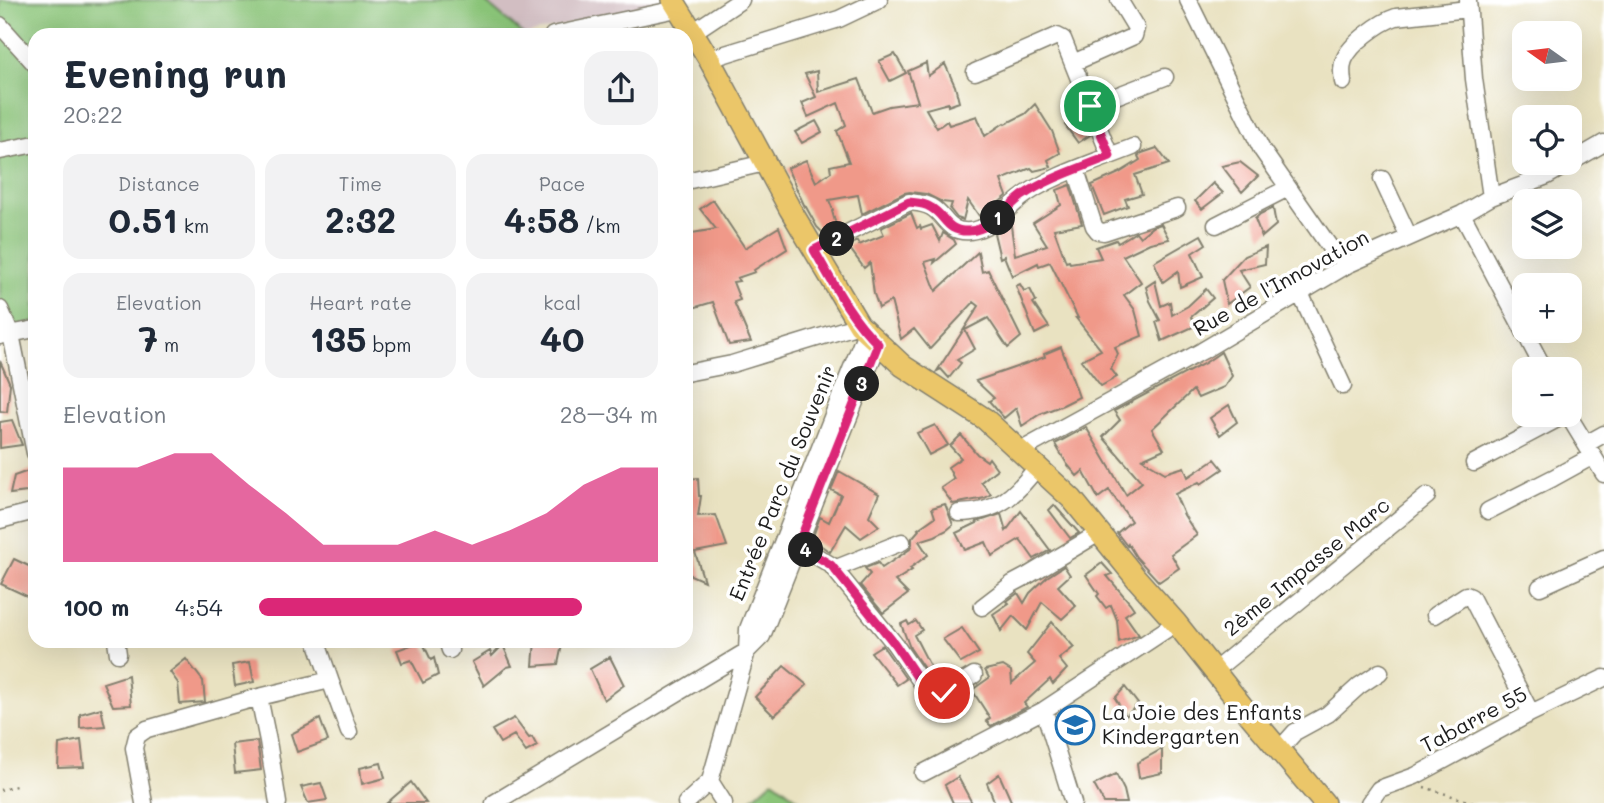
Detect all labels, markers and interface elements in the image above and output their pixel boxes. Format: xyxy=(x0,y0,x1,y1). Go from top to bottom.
north arrow xyxy=(1512,21,1582,91)
map controls xyxy=(1512,21,1582,427)
text: Evening run xyxy=(63,48,287,98)
button: share xyxy=(584,51,658,125)
pin xyxy=(1060,76,1120,136)
icon: arrive xyxy=(1071,87,1109,125)
text: 20:22 xyxy=(63,99,123,129)
button: locate xyxy=(1512,105,1582,175)
text: Distance xyxy=(118,171,200,196)
text: Time xyxy=(339,171,382,196)
text: Pace xyxy=(539,171,585,196)
button: layers xyxy=(1512,189,1582,259)
text: 0.51 xyxy=(109,196,178,242)
text: 2:32 xyxy=(325,196,396,242)
text: 4:58 xyxy=(504,196,579,242)
pin: 1 xyxy=(981,200,1016,235)
text: 1 xyxy=(993,205,1002,230)
text: km xyxy=(178,213,209,238)
text: /km xyxy=(579,213,621,238)
pin: 2 xyxy=(820,222,854,256)
street label: Rue de l'Innovation xyxy=(1188,222,1373,341)
text: 2 xyxy=(831,226,842,251)
button: + xyxy=(1512,273,1582,343)
text: Elevation xyxy=(116,290,201,315)
text: Heart rate xyxy=(309,290,412,315)
text: kcal xyxy=(543,290,581,315)
text: 7 xyxy=(138,315,158,361)
text: 135 xyxy=(309,315,366,361)
text: 40 xyxy=(540,315,585,361)
text: m xyxy=(158,332,179,357)
text: bpm xyxy=(366,332,412,357)
button: − xyxy=(1512,357,1582,427)
street label: Entrée Parc du Souvenir xyxy=(722,361,841,604)
pin: 3 xyxy=(844,366,880,402)
text: 3 xyxy=(856,371,867,396)
text: Elevation xyxy=(63,399,166,429)
text: 28–34 m xyxy=(560,399,658,429)
street label: 2ème Impasse Marc xyxy=(1218,491,1395,641)
pin: 4 xyxy=(788,532,824,568)
text: 4 xyxy=(799,537,812,562)
text: 100 m xyxy=(63,592,129,622)
text: 4:54 xyxy=(175,592,223,622)
pin xyxy=(914,663,974,723)
icon: check xyxy=(925,674,963,712)
street label: Tabarre 55 xyxy=(1416,679,1531,758)
place label: La Joie des Enfants Kindergarten xyxy=(1102,698,1302,749)
school or university icon: La Joie des Enfants Kindergarten xyxy=(1054,704,1096,746)

